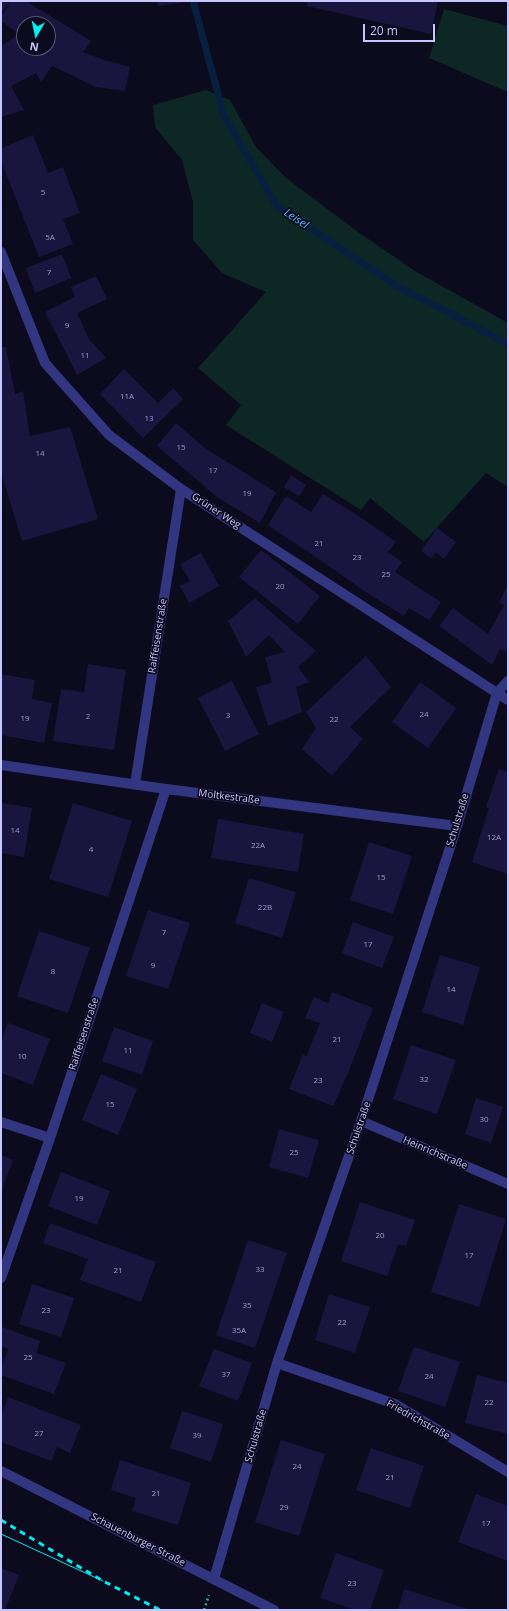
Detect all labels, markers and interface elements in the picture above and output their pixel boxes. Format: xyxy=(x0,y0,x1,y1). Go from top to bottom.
north arrow xyxy=(16,16,56,56)
scale bar xyxy=(365,16,437,42)
text: 20 m xyxy=(370,22,398,39)
text: N xyxy=(29,39,40,55)
house number: 5 xyxy=(41,188,45,198)
water label: Leisel xyxy=(281,206,311,232)
house number: 5A xyxy=(45,233,55,243)
house number: 7 xyxy=(47,268,51,278)
house number: 9 xyxy=(65,321,69,331)
house number: 11 xyxy=(80,351,90,361)
house number: 11A xyxy=(120,392,134,402)
house number: 13 xyxy=(144,414,154,424)
house number: 15 xyxy=(176,443,186,453)
house number: 14 xyxy=(35,449,45,459)
house number: 17 xyxy=(208,466,218,476)
house number: 19 xyxy=(242,489,252,499)
street label: Grüner Weg xyxy=(189,491,243,531)
house number: 21 xyxy=(314,539,324,549)
house number: 23 xyxy=(352,553,362,563)
house number: 25 xyxy=(381,570,391,580)
house number: 20 xyxy=(275,582,285,592)
street label: Raiffeisenstraße xyxy=(146,598,170,674)
house number: 24 xyxy=(419,710,429,720)
house number: 3 xyxy=(226,711,230,721)
house number: 2 xyxy=(86,712,90,722)
house number: 19 xyxy=(20,714,30,724)
house number: 22 xyxy=(329,715,339,725)
street label: Moltkestraße xyxy=(198,787,260,807)
street label: Schulstraße xyxy=(444,792,472,848)
house number: 14 xyxy=(10,826,20,836)
house number: 12A xyxy=(487,833,501,843)
house number: 22A xyxy=(251,841,265,851)
house number: 4 xyxy=(89,845,93,855)
house number: 15 xyxy=(376,873,386,883)
house number: 22B xyxy=(258,903,272,913)
house number: 7 xyxy=(162,928,166,938)
house number: 17 xyxy=(363,940,373,950)
house number: 9 xyxy=(151,961,155,971)
house number: 8 xyxy=(51,967,55,977)
house number: 14 xyxy=(446,985,456,995)
street label: Raiffeisenstraße xyxy=(67,996,101,1072)
house number: 21 xyxy=(332,1035,342,1045)
house number: 11 xyxy=(123,1046,133,1056)
house number: 10 xyxy=(17,1052,27,1062)
house number: 32 xyxy=(419,1075,429,1085)
house number: 23 xyxy=(313,1076,323,1086)
house number: 15 xyxy=(105,1100,115,1110)
street label: Schulstraße xyxy=(344,1100,374,1156)
house number: 30 xyxy=(479,1115,489,1125)
street label: Heinrichstraße xyxy=(401,1134,469,1172)
house number: 25 xyxy=(289,1148,299,1158)
house number: 19 xyxy=(74,1194,84,1204)
house number: 20 xyxy=(375,1231,385,1241)
house number: 17 xyxy=(464,1251,474,1261)
house number: 33 xyxy=(255,1265,265,1275)
house number: 21 xyxy=(113,1266,123,1276)
house number: 35 xyxy=(242,1301,252,1311)
house number: 23 xyxy=(41,1306,51,1316)
house number: 22 xyxy=(337,1318,347,1328)
house number: 35A xyxy=(232,1326,246,1336)
house number: 25 xyxy=(23,1353,33,1363)
house number: 37 xyxy=(221,1370,231,1380)
house number: 24 xyxy=(424,1372,434,1382)
street label: Friedrichstraße xyxy=(384,1398,452,1442)
house number: 22 xyxy=(484,1398,494,1408)
street label: Schulstraße xyxy=(243,1408,269,1464)
house number: 27 xyxy=(34,1429,44,1439)
house number: 39 xyxy=(192,1431,202,1441)
house number: 24 xyxy=(292,1462,302,1472)
house number: 21 xyxy=(385,1473,395,1483)
house number: 21 xyxy=(151,1489,161,1499)
house number: 29 xyxy=(279,1503,289,1513)
street label: Schauenburger Straße xyxy=(89,1511,187,1569)
house number: 17 xyxy=(481,1519,491,1529)
house number: 23 xyxy=(347,1579,357,1589)

